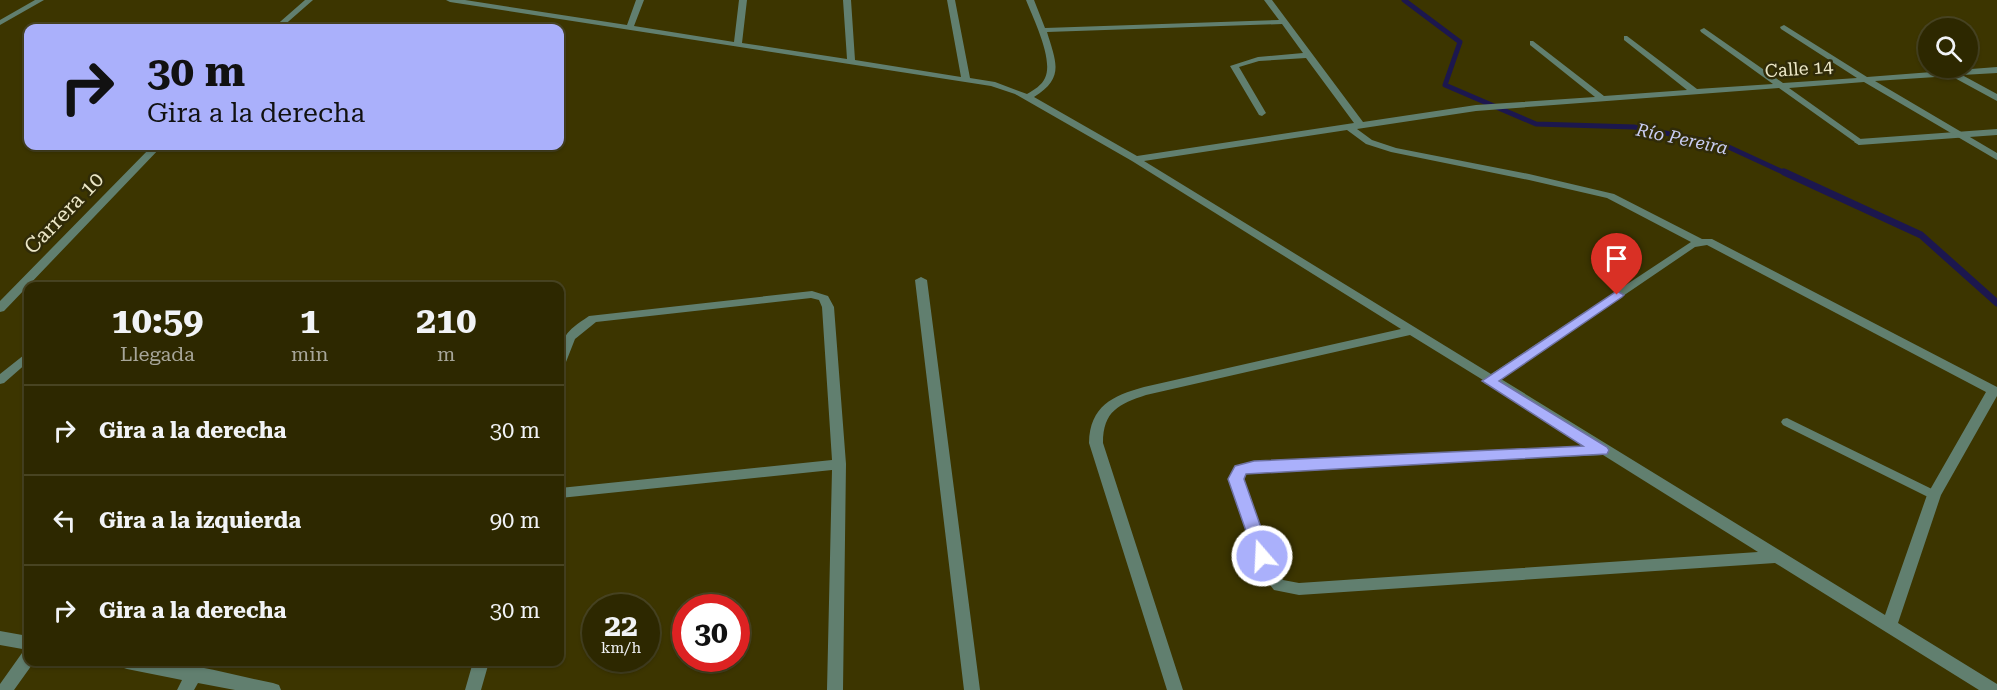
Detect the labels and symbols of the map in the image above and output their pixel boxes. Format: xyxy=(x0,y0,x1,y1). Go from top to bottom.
street label: Calle 14 xyxy=(1764,56,1834,81)
water label: Río Pereira xyxy=(1633,118,1730,159)
street label: Carrera 10 xyxy=(19,167,109,259)
pin xyxy=(1591,233,1642,295)
position arrow xyxy=(1230,524,1294,588)
speed limit sign: 30 xyxy=(672,594,750,672)

